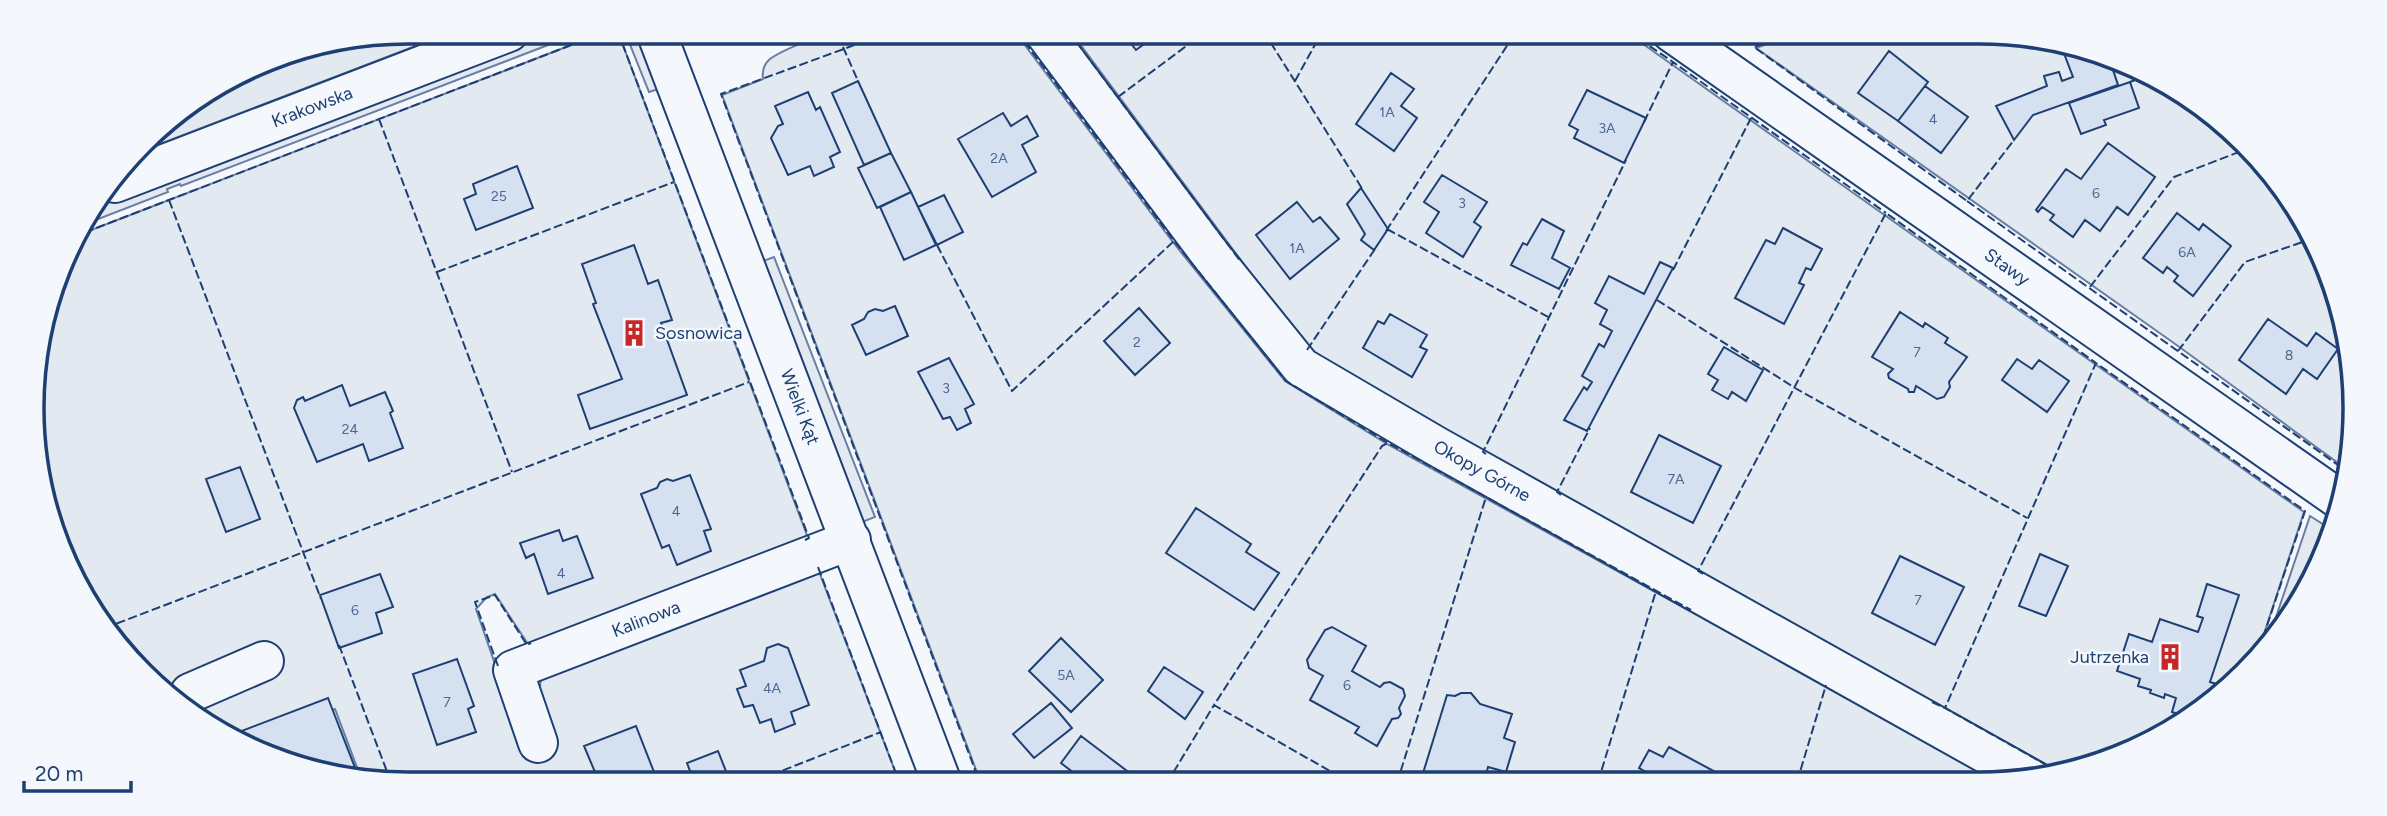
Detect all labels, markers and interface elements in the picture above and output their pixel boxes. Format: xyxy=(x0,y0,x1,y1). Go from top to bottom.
street label: Krakowska xyxy=(268,81,356,133)
house number: 1A xyxy=(1379,104,1395,121)
house number: 4 xyxy=(1929,111,1938,128)
house number: 3A xyxy=(1598,120,1616,137)
house number: 2A xyxy=(990,150,1008,167)
house number: 6 xyxy=(2092,185,2100,202)
house number: 25 xyxy=(491,188,507,205)
house number: 3 xyxy=(1458,195,1466,212)
house number: 1A xyxy=(1289,240,1305,257)
street label: Stawy xyxy=(1980,244,2034,291)
house number: 6A xyxy=(2178,244,2196,261)
building icon: Sosnowica xyxy=(619,318,649,348)
place label: Sosnowica xyxy=(655,322,742,344)
house number: 2 xyxy=(1133,334,1141,351)
house number: 7 xyxy=(1913,344,1921,361)
house number: 8 xyxy=(2285,347,2293,364)
street label: Wielki Kąt xyxy=(776,366,825,448)
house number: 3 xyxy=(942,380,950,397)
house number: 24 xyxy=(342,421,359,438)
street label: Okopy Górne xyxy=(1430,435,1534,507)
house number: 7A xyxy=(1668,471,1685,488)
house number: 4 xyxy=(672,503,681,520)
house number: 4 xyxy=(557,565,566,582)
house number: 7 xyxy=(1914,592,1922,609)
street label: Kalinowa xyxy=(609,596,683,642)
house number: 6 xyxy=(351,602,359,619)
building icon: Jutrzenka xyxy=(2155,642,2185,672)
place label: Jutrzenka xyxy=(2070,646,2149,668)
house number: 5A xyxy=(1057,667,1075,684)
house number: 6 xyxy=(1343,677,1351,694)
house number: 4A xyxy=(763,680,782,697)
house number: 7 xyxy=(443,694,451,711)
scale bar xyxy=(24,750,131,794)
text: 20 m xyxy=(35,761,83,786)

